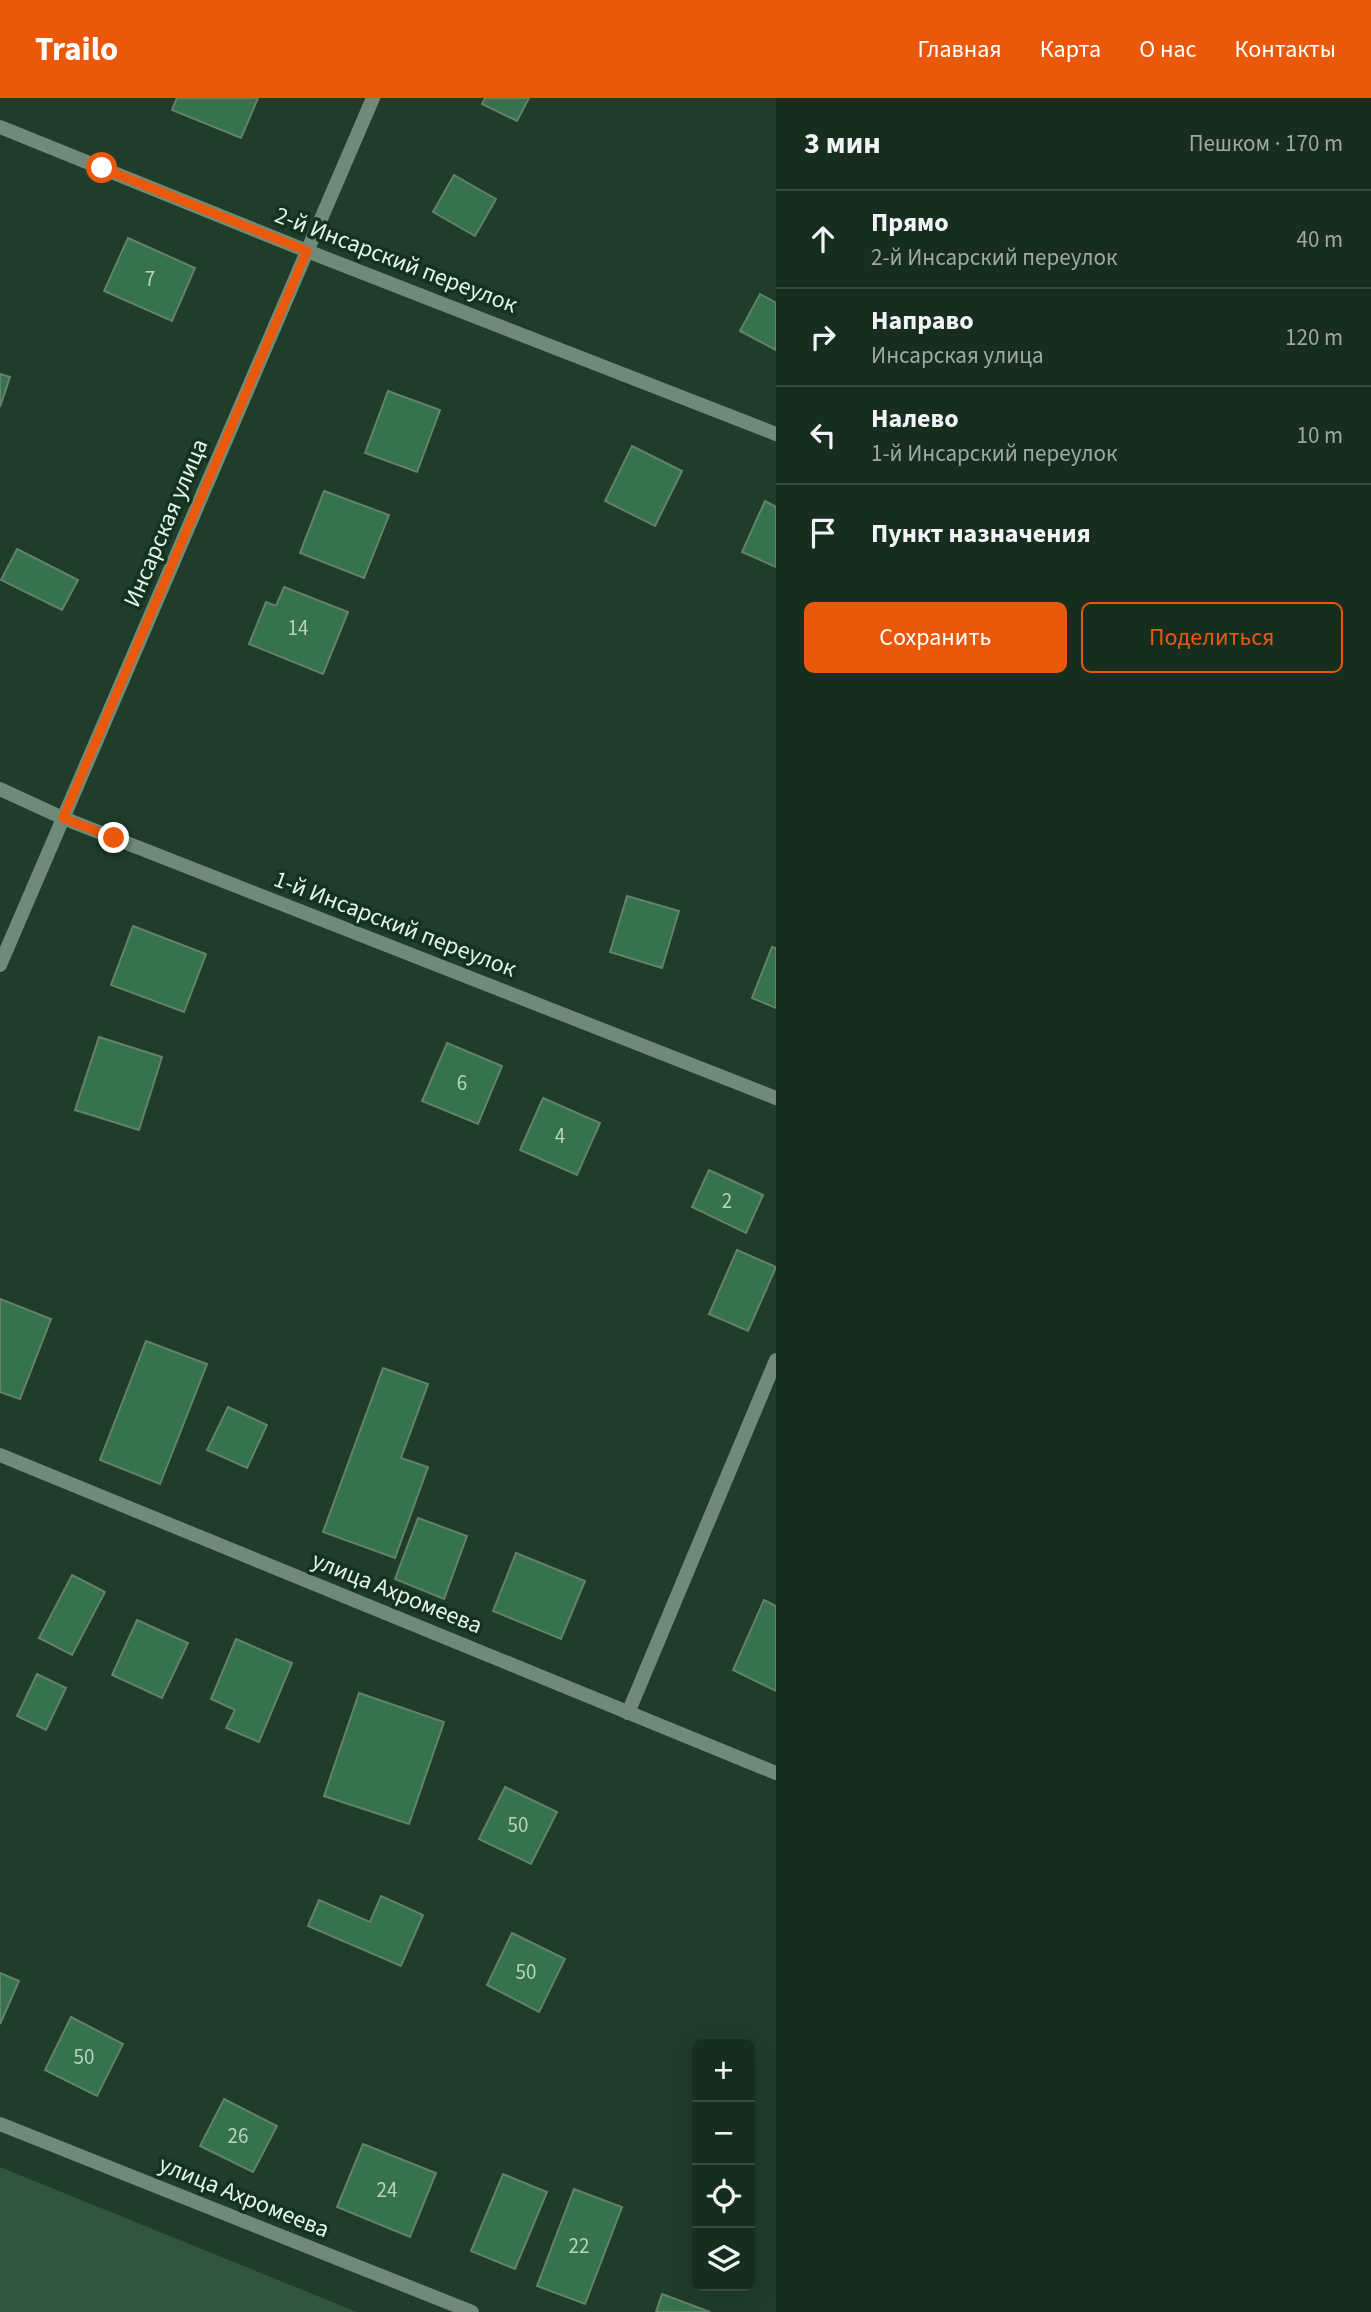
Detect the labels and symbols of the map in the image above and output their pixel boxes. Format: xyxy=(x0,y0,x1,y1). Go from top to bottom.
route start xyxy=(86,152,117,183)
street label: 2-й Инсарский переулок xyxy=(270,198,522,322)
house number: 7 xyxy=(145,264,155,294)
street label: Инсарская улица xyxy=(115,433,217,613)
house number: 14 xyxy=(288,613,308,643)
route end xyxy=(98,822,129,853)
street label: 1-й Инсарский переулок xyxy=(269,862,521,986)
house number: 6 xyxy=(457,1068,467,1098)
house number: 4 xyxy=(555,1121,565,1151)
house number: 2 xyxy=(722,1186,732,1216)
street label: улица Ахромеева xyxy=(307,1543,487,1643)
house number: 50 xyxy=(508,1810,528,1840)
house number: 50 xyxy=(516,1957,536,1987)
house number: 50 xyxy=(74,2042,94,2072)
house number: 26 xyxy=(228,2121,248,2151)
street label: улица Ахромеева xyxy=(154,2147,334,2247)
house number: 24 xyxy=(377,2175,397,2205)
house number: 22 xyxy=(569,2231,589,2261)

